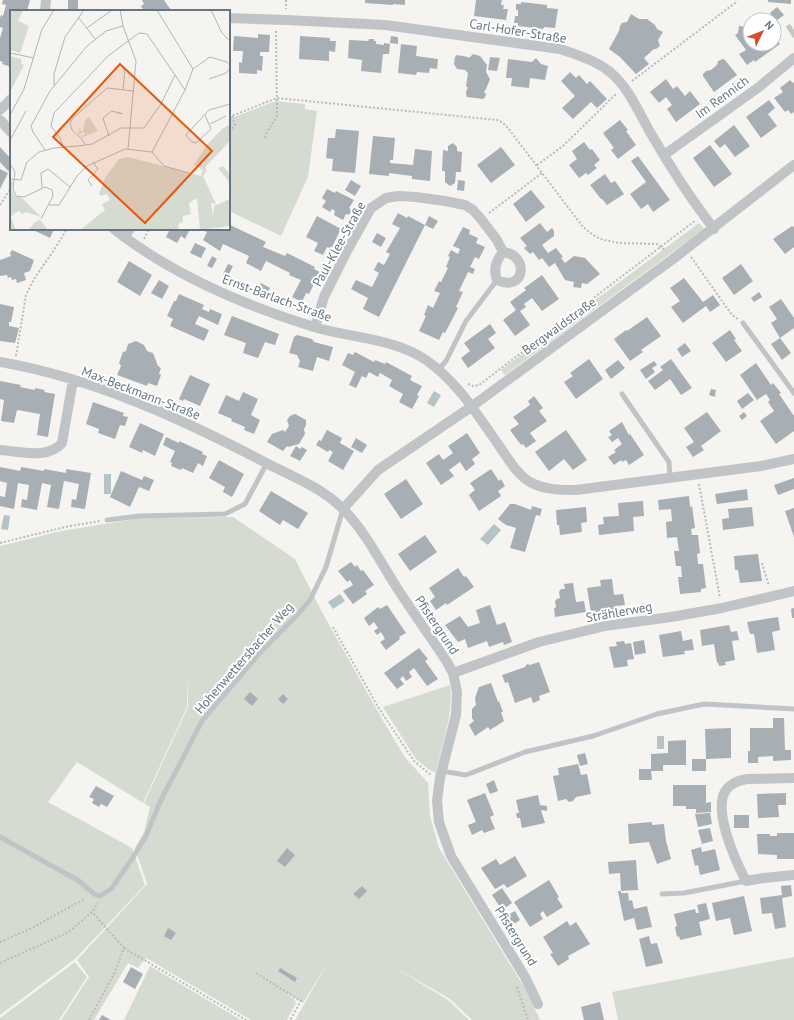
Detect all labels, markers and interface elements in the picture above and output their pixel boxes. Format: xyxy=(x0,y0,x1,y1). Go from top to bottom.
inset map xyxy=(10,10,230,230)
north arrow xyxy=(742,12,782,52)
street label: Carl-Hofer-Straße xyxy=(468,15,568,47)
text: N xyxy=(762,18,777,33)
street label: Im Rennich xyxy=(692,72,752,122)
street label: Paul-Klee-Straße xyxy=(309,198,369,290)
street label: Ernst-Barlach-Straße xyxy=(220,270,334,326)
street label: Bergwaldstraße xyxy=(519,293,599,359)
street label: Max-Beckmann-Straße xyxy=(79,362,203,424)
street label: Pfistergrund xyxy=(411,592,463,658)
street label: Strählerweg xyxy=(585,598,653,626)
street label: Hohenwettersbacher Weg xyxy=(191,599,297,717)
street label: Pfistergrund xyxy=(491,903,541,969)

